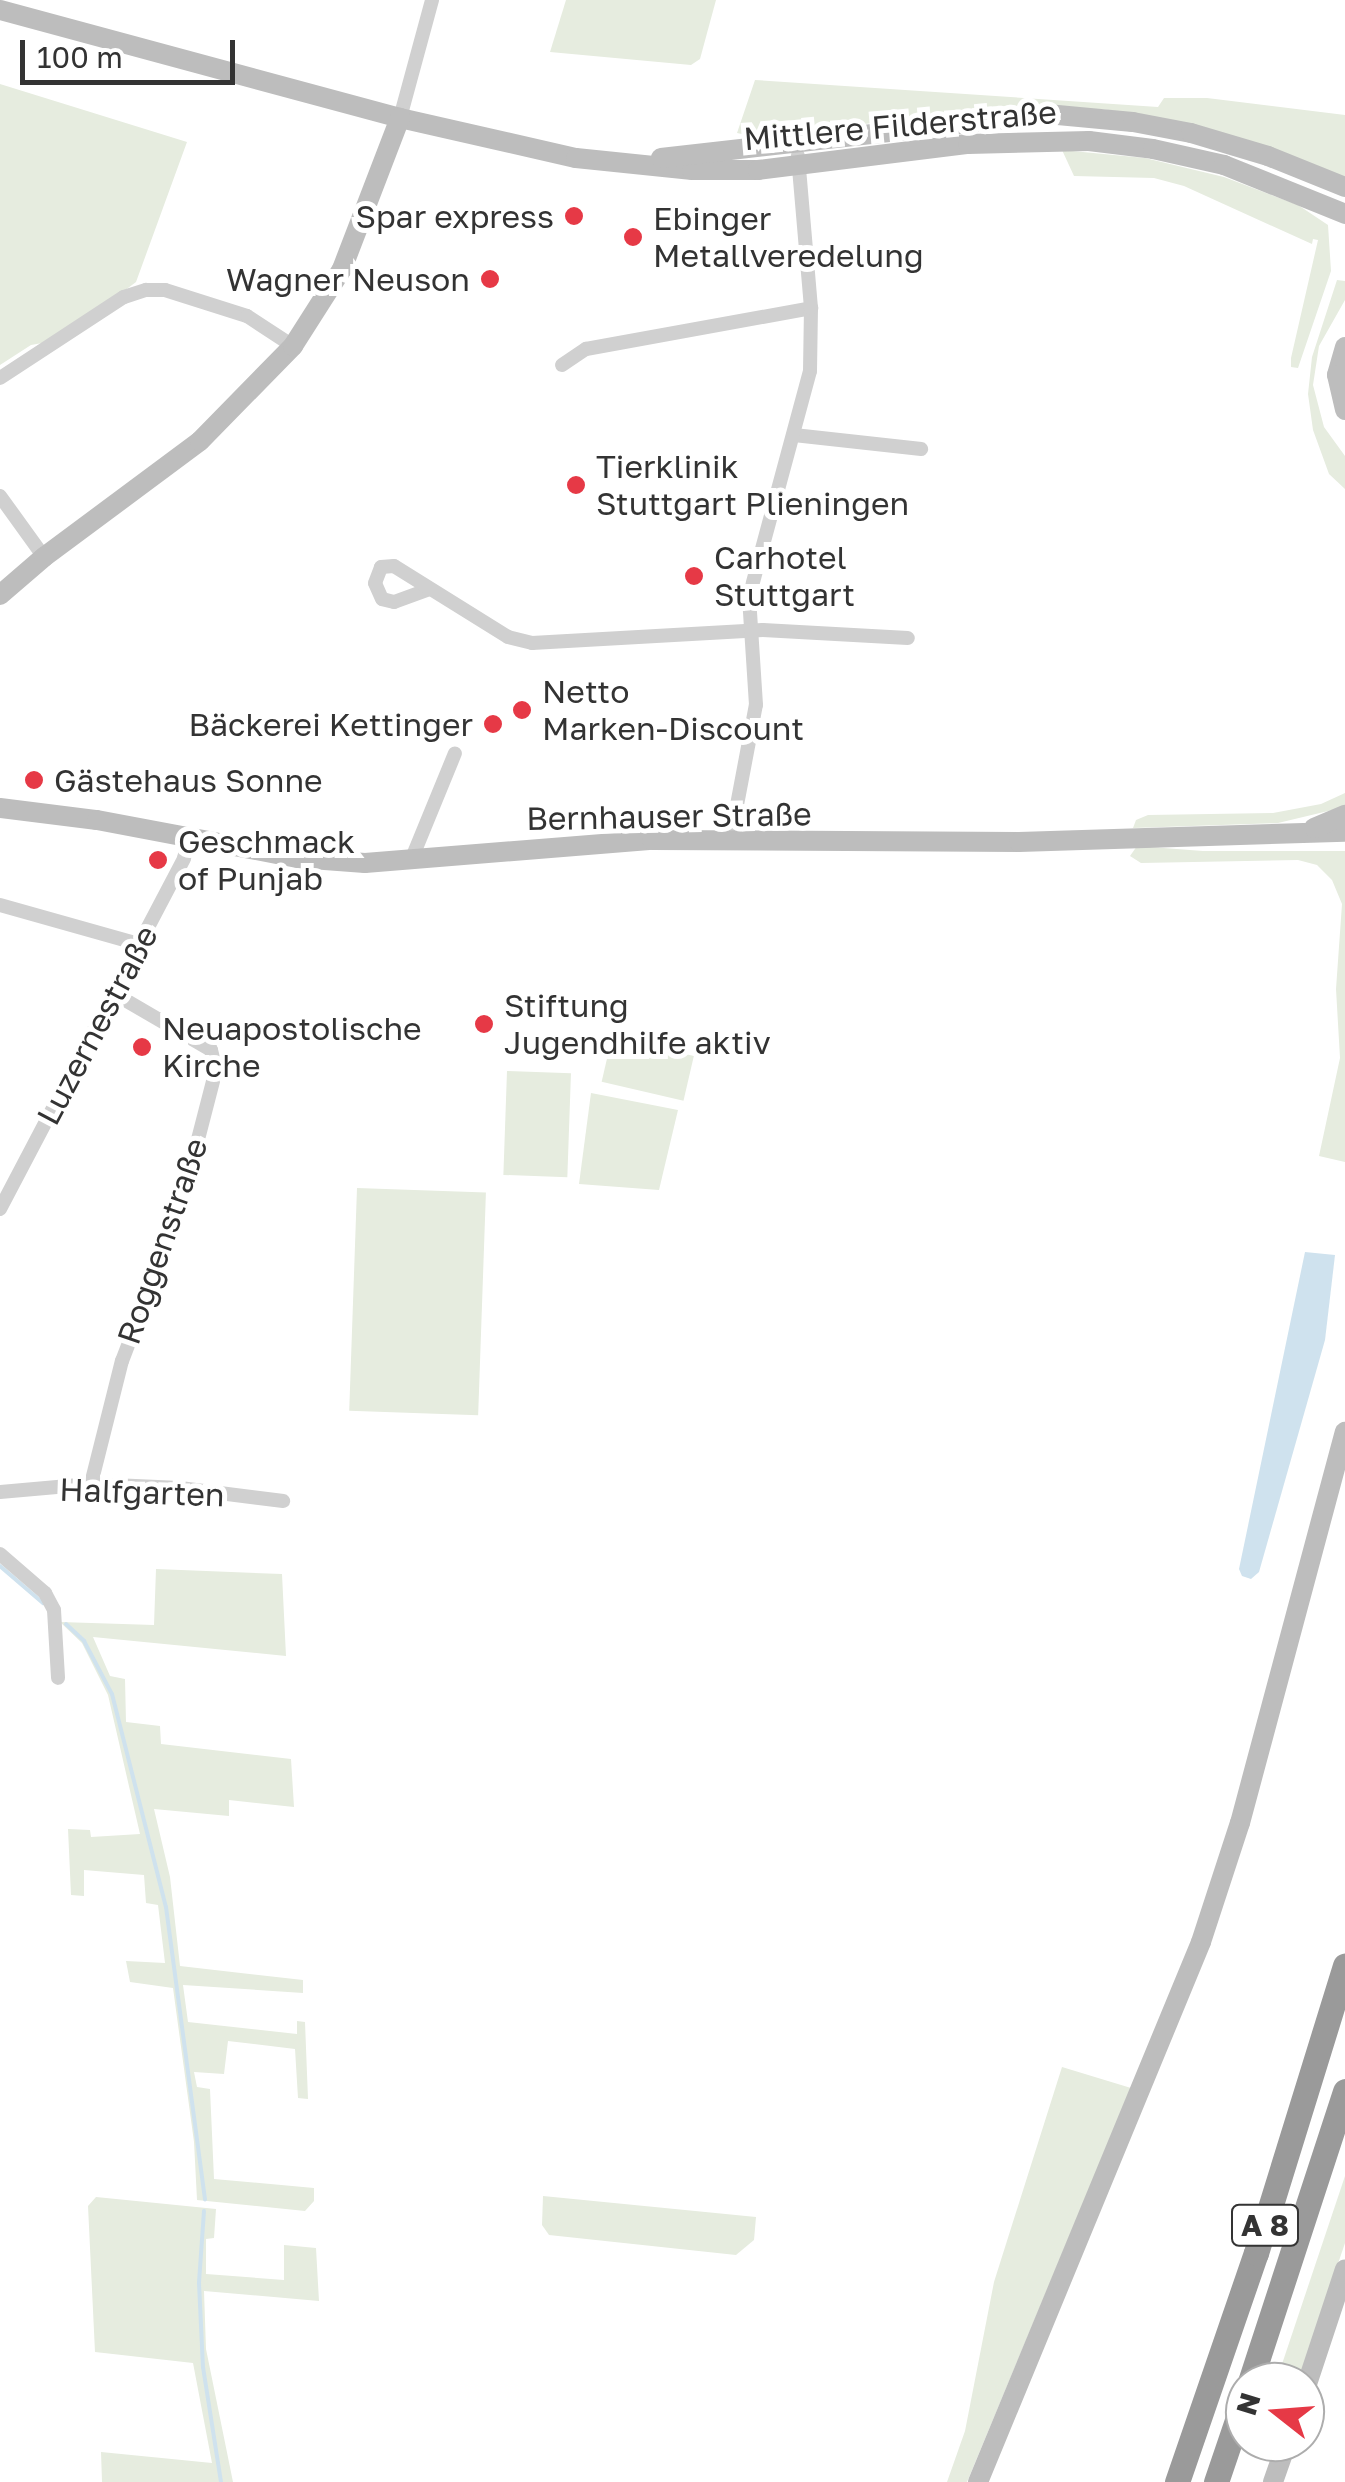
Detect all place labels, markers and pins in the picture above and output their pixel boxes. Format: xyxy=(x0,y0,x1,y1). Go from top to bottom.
place label: Spar express xyxy=(355,197,554,235)
place label: Ebinger Metallveredelung xyxy=(653,200,924,275)
marker: Spar express xyxy=(563,205,585,227)
marker: Ebinger Metallveredelung xyxy=(622,226,644,248)
place label: Wagner Neuson xyxy=(226,260,470,298)
marker: Wagner Neuson xyxy=(479,268,501,290)
place label: Tierklinik Stuttgart Plieningen xyxy=(596,448,909,523)
marker: Tierklinik Stuttgart Plieningen xyxy=(565,474,587,496)
place label: Carhotel Stuttgart xyxy=(714,539,855,614)
marker: Carhotel Stuttgart xyxy=(683,565,705,587)
place label: Netto Marken-Discount xyxy=(542,673,804,748)
marker: Netto Marken-Discount xyxy=(511,699,533,721)
place label: Bäckerei Kettinger xyxy=(188,705,473,743)
marker: Bäckerei Kettinger xyxy=(482,713,504,735)
place label: Gästehaus Sonne xyxy=(54,761,323,799)
marker: Gästehaus Sonne xyxy=(23,769,45,791)
place label: Geschmack of Punjab xyxy=(178,823,355,898)
marker: Geschmack of Punjab xyxy=(147,849,169,871)
place label: Stiftung Jugendhilfe aktiv xyxy=(504,987,771,1062)
place label: Neuapostolische Kirche xyxy=(162,1010,422,1085)
marker: Stiftung Jugendhilfe aktiv xyxy=(473,1013,495,1035)
marker: Neuapostolische Kirche xyxy=(131,1036,153,1058)

